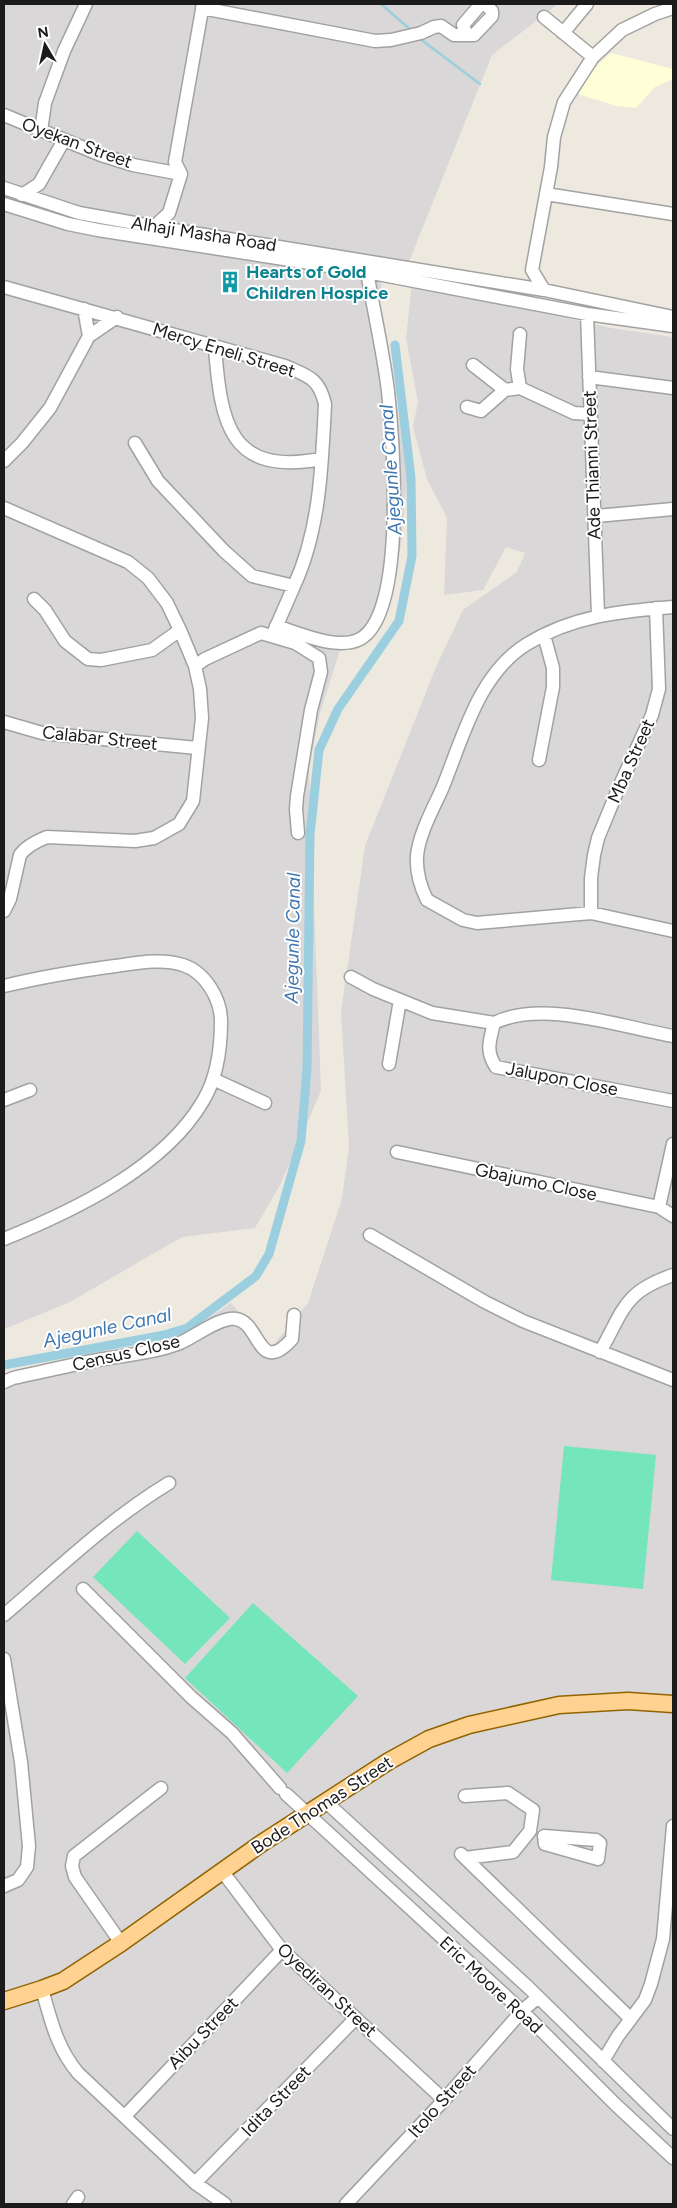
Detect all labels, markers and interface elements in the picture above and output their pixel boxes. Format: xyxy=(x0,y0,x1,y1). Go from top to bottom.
north arrow xyxy=(20,20,70,70)
text: N xyxy=(36,23,50,42)
street label: Oyekan Street xyxy=(19,113,135,173)
street label: Alhaji Masha Road xyxy=(130,212,278,256)
place label: Hearts of Gold Children Hospice xyxy=(246,261,388,304)
building icon: Hearts of Gold Children Hospice xyxy=(217,269,243,295)
street label: Mercy Eneli Street xyxy=(150,318,298,382)
street label: Ade Thianni Street xyxy=(578,390,606,540)
water label: Ajegunle Canal xyxy=(374,403,407,537)
street label: Mba Street xyxy=(603,715,659,806)
street label: Calabar Street xyxy=(41,721,159,755)
water label: Ajegunle Canal xyxy=(280,872,305,1005)
street label: Jalupon Close xyxy=(504,1057,620,1101)
street label: Gbajumo Close xyxy=(473,1158,599,1206)
water label: Ajegunle Canal xyxy=(40,1302,174,1353)
street label: Census Close xyxy=(70,1330,182,1376)
street label: Bode Thomas Street xyxy=(247,1751,397,1859)
street label: Eric Moore Road xyxy=(435,1932,547,2038)
street label: Oyediran Street xyxy=(273,1938,381,2042)
street label: Aibu Street xyxy=(163,1992,243,2074)
street label: Itolo Street xyxy=(403,2060,481,2142)
street label: Idita Street xyxy=(237,2061,315,2141)

